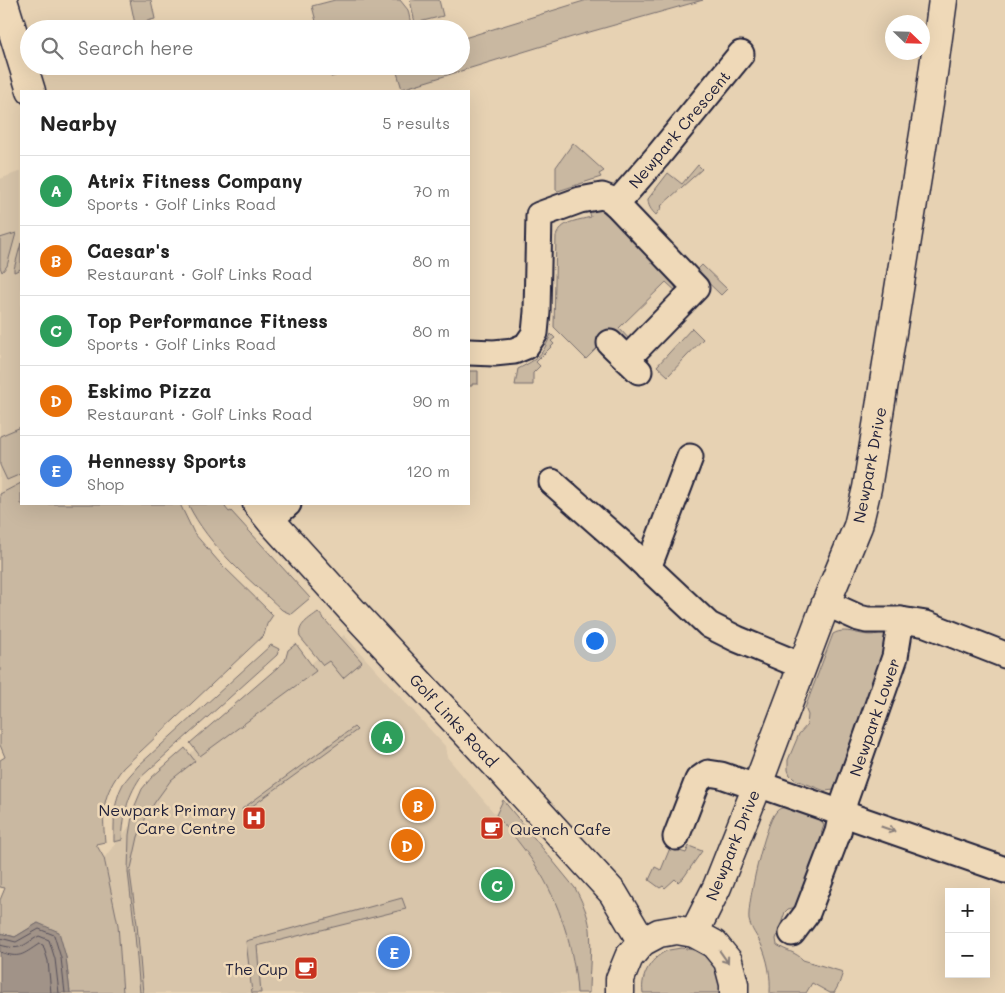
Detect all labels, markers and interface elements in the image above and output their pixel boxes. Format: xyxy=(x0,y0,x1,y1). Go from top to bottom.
north arrow xyxy=(885,15,930,60)
search box xyxy=(20,20,470,75)
icon: search xyxy=(38,34,66,62)
text: Search here xyxy=(78,35,194,60)
street label: Newpark Crescent xyxy=(623,66,735,192)
text: Nearby xyxy=(40,109,117,136)
text: 5 results xyxy=(382,112,450,133)
text: Atrix Fitness Company xyxy=(87,168,303,193)
text: A xyxy=(50,180,62,201)
text: 70 m xyxy=(413,180,450,201)
text: Sports · Golf Links Road xyxy=(87,193,276,214)
text: Caesar's xyxy=(87,238,170,263)
text: B xyxy=(51,250,61,271)
text: 80 m xyxy=(413,250,450,271)
text: Restaurant · Golf Links Road xyxy=(87,263,312,284)
text: Top Performance Fitness xyxy=(87,308,328,333)
text: C xyxy=(50,320,62,341)
text: 80 m xyxy=(413,320,450,341)
text: Sports · Golf Links Road xyxy=(87,333,276,354)
text: Eskimo Pizza xyxy=(87,378,211,403)
text: D xyxy=(50,390,62,411)
text: 90 m xyxy=(413,390,450,411)
text: Restaurant · Golf Links Road xyxy=(87,403,312,424)
street label: Newpark Drive xyxy=(847,405,891,525)
text: Hennessy Sports xyxy=(87,448,246,473)
text: E xyxy=(51,460,61,481)
text: 120 m xyxy=(406,460,450,481)
text: Shop xyxy=(87,473,124,494)
your location xyxy=(582,628,608,654)
street label: Newpark Lower xyxy=(844,655,904,779)
street label: Golf Links Road xyxy=(405,669,503,771)
pin: A xyxy=(371,718,403,756)
pin: B xyxy=(402,786,434,824)
street label: Newpark Drive xyxy=(700,786,764,904)
place label: Newpark Primary Care Centre xyxy=(99,799,236,838)
hospital icon: Newpark Primary Care Centre xyxy=(241,805,267,831)
cafe icon: Quench Cafe xyxy=(479,815,505,841)
place label: Quench Cafe xyxy=(510,818,611,839)
one-way arrow xyxy=(879,825,895,835)
pin: D xyxy=(391,826,423,864)
pin: C xyxy=(481,866,513,904)
map controls xyxy=(945,888,990,978)
button: + xyxy=(945,888,990,933)
pin: E xyxy=(378,933,410,971)
button: − xyxy=(945,933,990,978)
one-way arrow xyxy=(719,950,729,964)
cafe icon: The Cup xyxy=(293,955,319,981)
place label: The Cup xyxy=(225,958,288,979)

